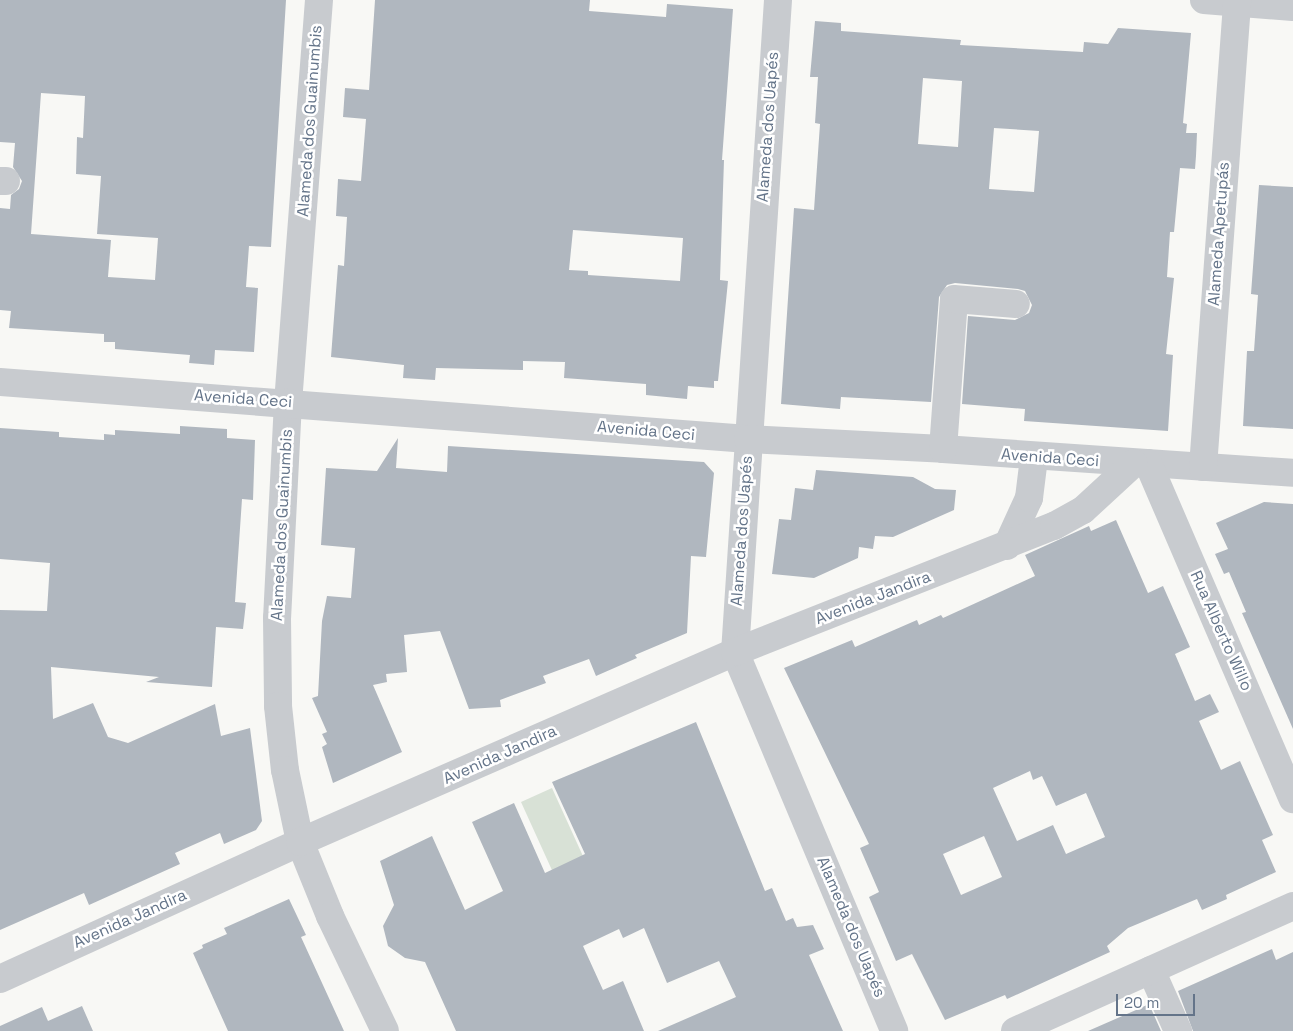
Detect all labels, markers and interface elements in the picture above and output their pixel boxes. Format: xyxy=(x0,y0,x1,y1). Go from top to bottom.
street label: Alameda dos Guainumbis xyxy=(294,24,326,218)
street label: Alameda dos Uapés xyxy=(753,51,783,203)
street label: Alameda Apetupás xyxy=(1204,161,1234,307)
street label: Avenida Ceci xyxy=(193,386,293,412)
street label: Avenida Ceci xyxy=(596,417,696,445)
street label: Alameda dos Guainumbis xyxy=(267,429,297,621)
street label: Avenida Ceci xyxy=(1000,445,1100,471)
street label: Alameda dos Uapés xyxy=(727,455,757,607)
street label: Avenida Jandira xyxy=(813,567,933,629)
street label: Rua Alberto Willo xyxy=(1186,568,1256,694)
street label: Avenida Jandira xyxy=(440,721,560,789)
street label: Alameda dos Uapés xyxy=(813,854,889,1000)
street label: Avenida Jandira xyxy=(70,885,190,953)
scale bar xyxy=(1118,984,1197,1016)
text: 20 m xyxy=(1124,993,1159,1012)

